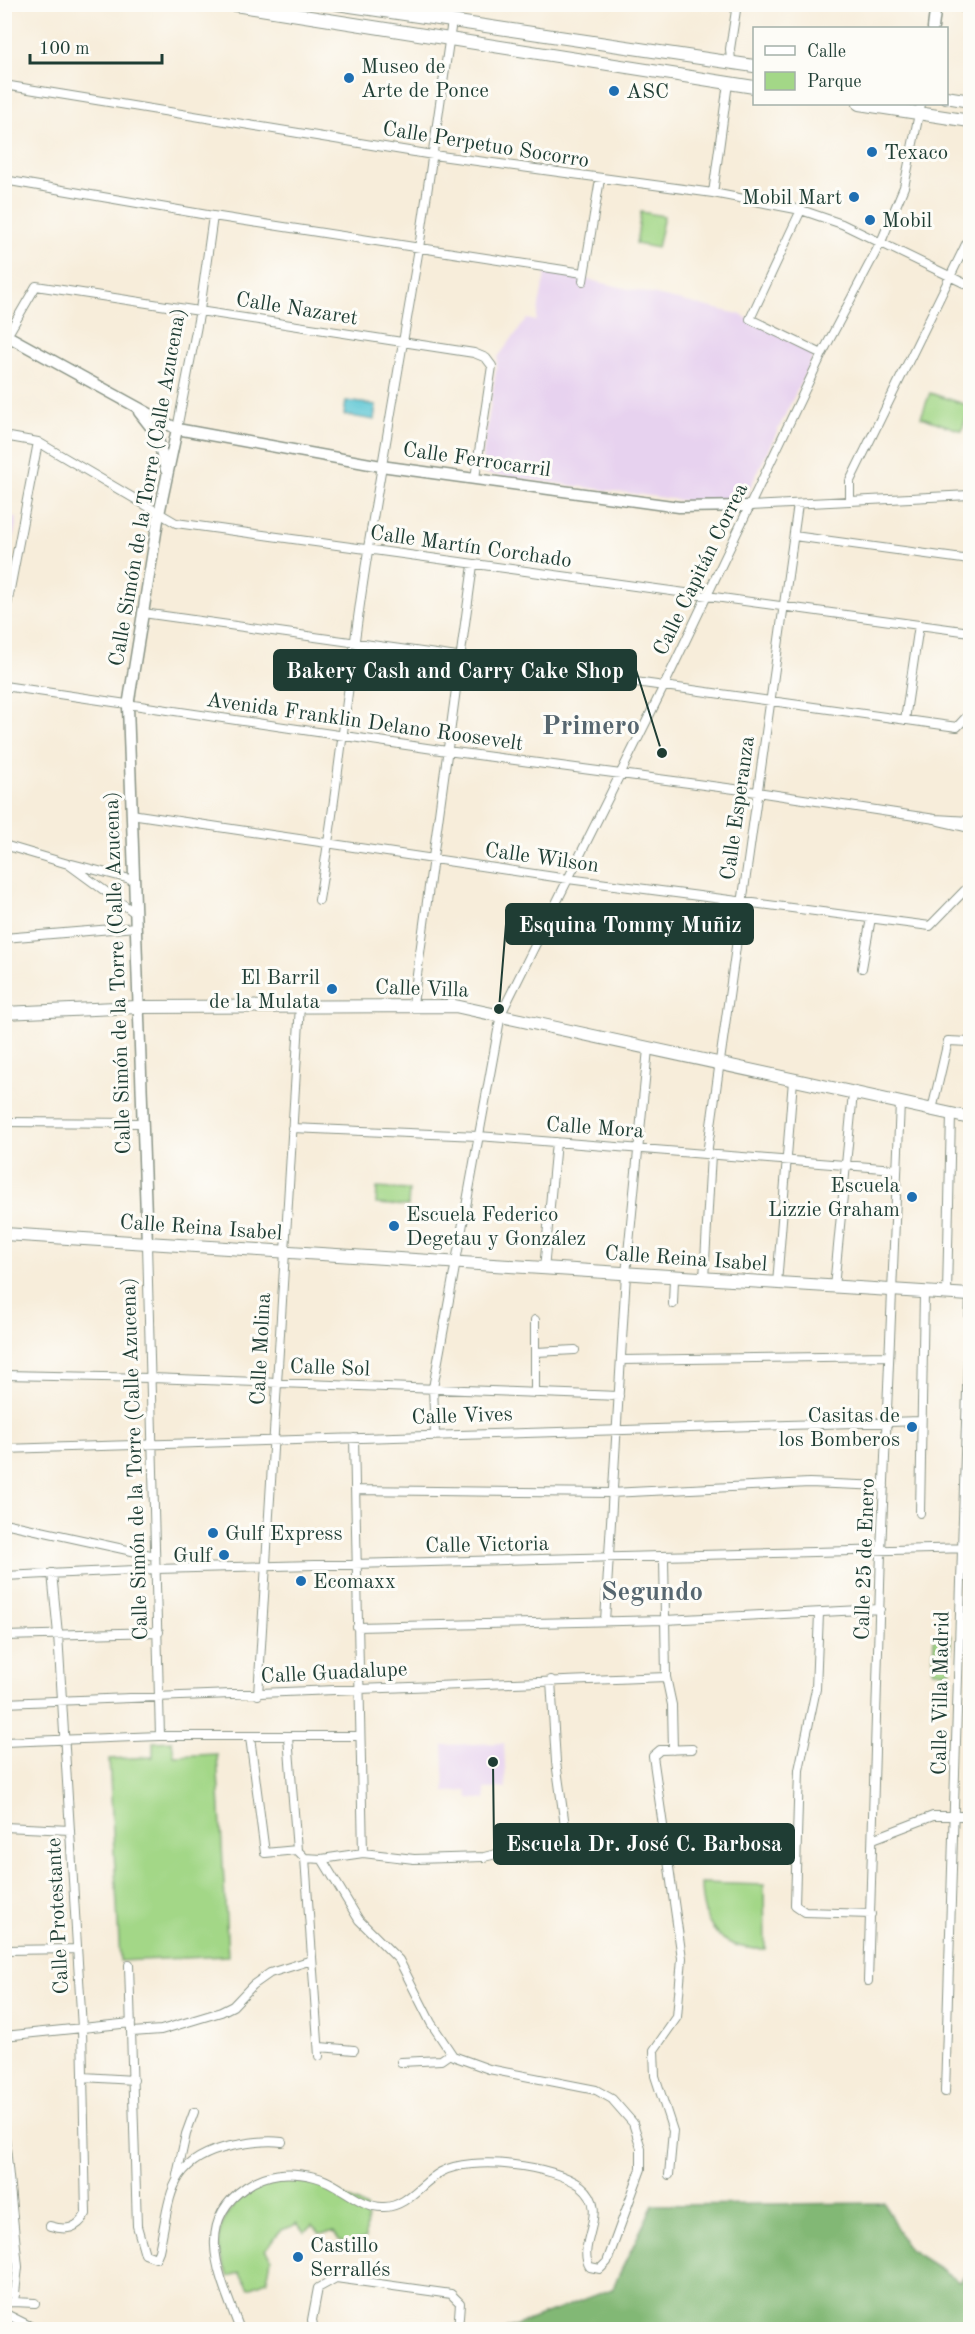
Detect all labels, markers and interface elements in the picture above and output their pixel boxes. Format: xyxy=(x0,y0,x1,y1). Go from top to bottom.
scale bar xyxy=(30,27,162,65)
legend xyxy=(753,27,948,105)
text: 100 m xyxy=(39,40,90,58)
text: Calle xyxy=(807,43,846,61)
place label: Museo de Arte de Ponce xyxy=(361,57,489,102)
marker: Museo de Arte de Ponce xyxy=(342,71,356,85)
text: Parque xyxy=(807,73,862,91)
place label: ASC xyxy=(626,82,669,103)
marker: ASC xyxy=(607,84,621,98)
street label: Calle Perpetuo Socorro xyxy=(381,119,591,172)
place label: Texaco xyxy=(884,143,948,164)
marker: Texaco xyxy=(865,145,879,159)
place label: Mobil Mart xyxy=(742,188,842,209)
marker: Mobil Mart xyxy=(847,190,861,204)
place label: Mobil xyxy=(882,211,932,232)
marker: Mobil xyxy=(863,213,877,227)
street label: Calle Nazaret xyxy=(234,289,359,329)
street label: Calle Simón de la Torre (Calle Azucena) xyxy=(107,307,190,668)
street label: Calle Ferrocarril xyxy=(401,440,553,481)
street label: Calle Capitán Correa xyxy=(650,480,752,659)
street label: Calle Martín Corchado xyxy=(369,523,573,572)
callout: Bakery Cash and Carry Cake Shop xyxy=(274,650,636,690)
text: Bakery Cash and Carry Cake Shop xyxy=(286,661,624,683)
street label: Avenida Franklin Delano Roosevelt xyxy=(205,690,525,755)
district label: Primero xyxy=(542,713,640,740)
street label: Calle Esperanza xyxy=(718,735,759,882)
street label: Calle Simón de la Torre (Calle Azucena) xyxy=(102,791,135,1155)
street label: Calle Wilson xyxy=(483,840,600,877)
callout: Esquina Tommy Muñiz xyxy=(506,904,753,944)
text: Esquina Tommy Muñiz xyxy=(518,915,742,937)
place label: El Barril de la Mulata xyxy=(209,968,320,1013)
street label: Calle Villa xyxy=(375,977,469,1002)
marker: El Barril de la Mulata xyxy=(325,982,339,996)
street label: Calle Mora xyxy=(545,1115,645,1142)
place label: Escuela Lizzie Graham xyxy=(768,1176,900,1221)
marker: Escuela Lizzie Graham xyxy=(905,1190,919,1204)
place label: Escuela Federico Degetau y González xyxy=(406,1205,586,1250)
street label: Calle Reina Isabel xyxy=(119,1212,283,1245)
marker: Escuela Federico Degetau y González xyxy=(387,1219,401,1233)
street label: Calle Reina Isabel xyxy=(604,1243,768,1276)
street label: Calle Simón de la Torre (Calle Azucena) xyxy=(119,1277,152,1641)
street label: Calle Molina xyxy=(248,1292,275,1406)
street label: Calle Sol xyxy=(289,1357,371,1380)
street label: Calle Vives xyxy=(411,1404,513,1429)
place label: Casitas de los Bomberos xyxy=(779,1406,900,1451)
marker: Casitas de los Bomberos xyxy=(905,1420,919,1434)
street label: Calle 25 de Enero xyxy=(852,1477,879,1641)
place label: Gulf Express xyxy=(225,1524,343,1545)
marker: Gulf Express xyxy=(206,1526,220,1540)
street label: Calle Victoria xyxy=(425,1534,549,1557)
place label: Gulf xyxy=(173,1546,213,1567)
marker: Gulf xyxy=(217,1548,231,1562)
place label: Ecomaxx xyxy=(313,1572,396,1593)
marker: Ecomaxx xyxy=(294,1574,308,1588)
district label: Segundo xyxy=(601,1579,703,1606)
street label: Calle Villa Madrid xyxy=(930,1611,953,1775)
street label: Calle Guadalupe xyxy=(260,1659,408,1688)
callout: Escuela Dr. José C. Barbosa xyxy=(494,1824,794,1864)
text: Escuela Dr. José C. Barbosa xyxy=(506,1834,782,1856)
street label: Calle Protestante xyxy=(44,1837,73,1995)
place label: Castillo Serrallés xyxy=(310,2236,390,2281)
marker: Castillo Serrallés xyxy=(291,2250,305,2264)

